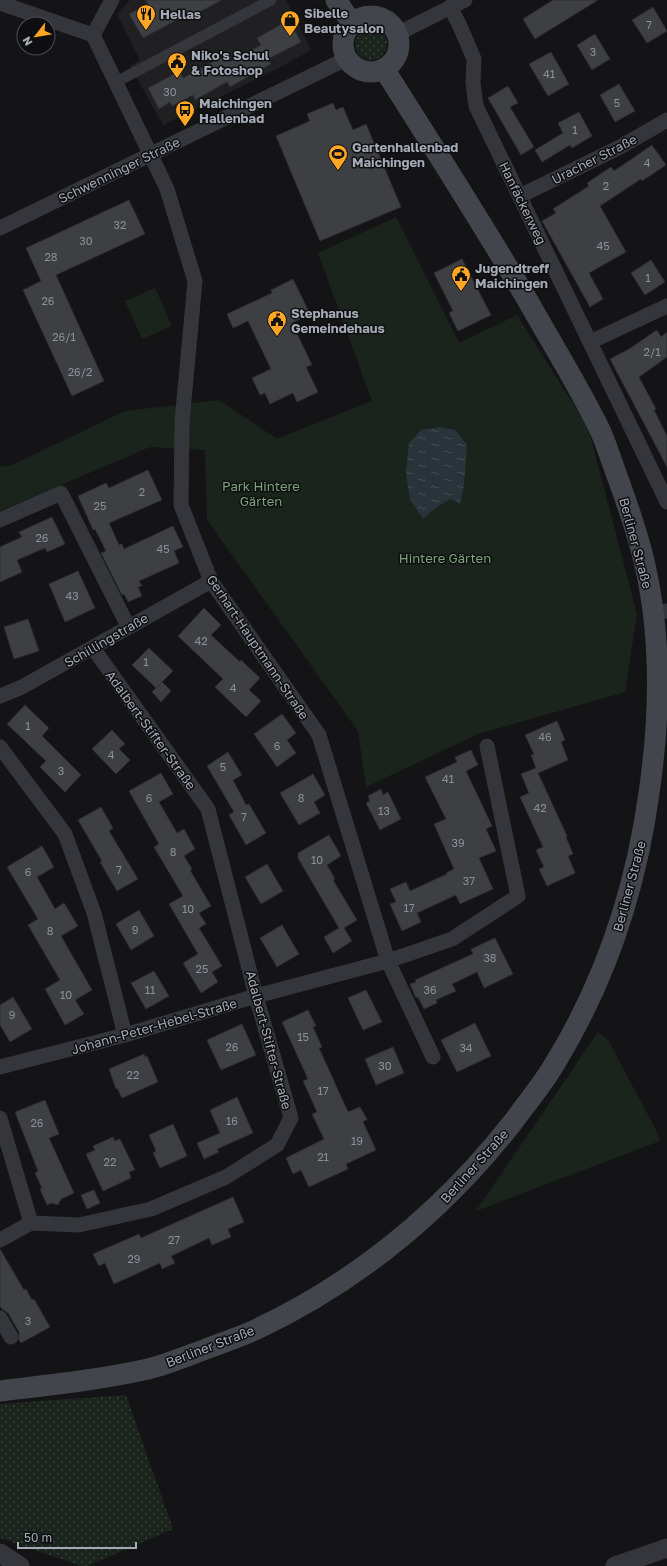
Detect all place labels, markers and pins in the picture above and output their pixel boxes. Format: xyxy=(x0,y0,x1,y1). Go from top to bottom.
restaurant icon: Hellas xyxy=(135,3,157,31)
place label: Sibelle Beautysalon xyxy=(304,5,384,36)
place label: Hellas xyxy=(160,6,201,22)
shop icon: Sibelle Beautysalon xyxy=(279,9,301,37)
place label: Niko's Schul & Fotoshop xyxy=(191,47,270,78)
public building icon: Niko's Schul & Fotoshop xyxy=(166,51,188,79)
place label: Maichingen Hallenbad xyxy=(199,95,272,126)
bus stop icon: Maichingen Hallenbad xyxy=(174,99,196,127)
place label: Gartenhallenbad Maichingen xyxy=(352,139,458,170)
sports icon: Gartenhallenbad Maichingen xyxy=(327,143,349,171)
place label: Jugendtreff Maichingen xyxy=(475,260,549,291)
public building icon: Jugendtreff Maichingen xyxy=(450,264,472,292)
place label: Stephanus Gemeindehaus xyxy=(291,305,385,336)
public building icon: Stephanus Gemeindehaus xyxy=(266,309,288,337)

